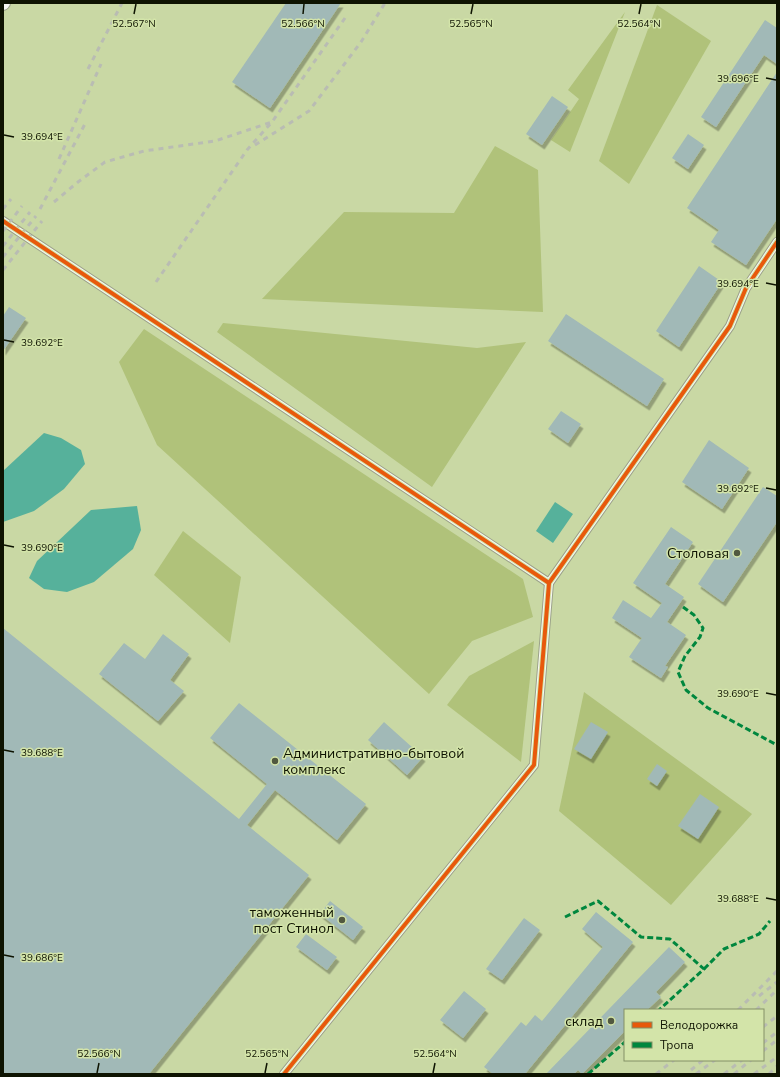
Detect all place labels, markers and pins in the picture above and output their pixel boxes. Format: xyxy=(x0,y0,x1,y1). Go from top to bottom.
place label: Столовая xyxy=(667,544,729,563)
marker: Столовая xyxy=(732,548,742,558)
place label: Административно-бытовой комплекс xyxy=(283,744,464,779)
marker: Административно-бытовой комплекс xyxy=(270,756,280,766)
place label: таможенный пост Стинол xyxy=(250,903,334,938)
marker: таможенный пост Стинол xyxy=(337,915,347,925)
place label: склад xyxy=(565,1012,603,1031)
marker: склад xyxy=(606,1016,616,1026)

